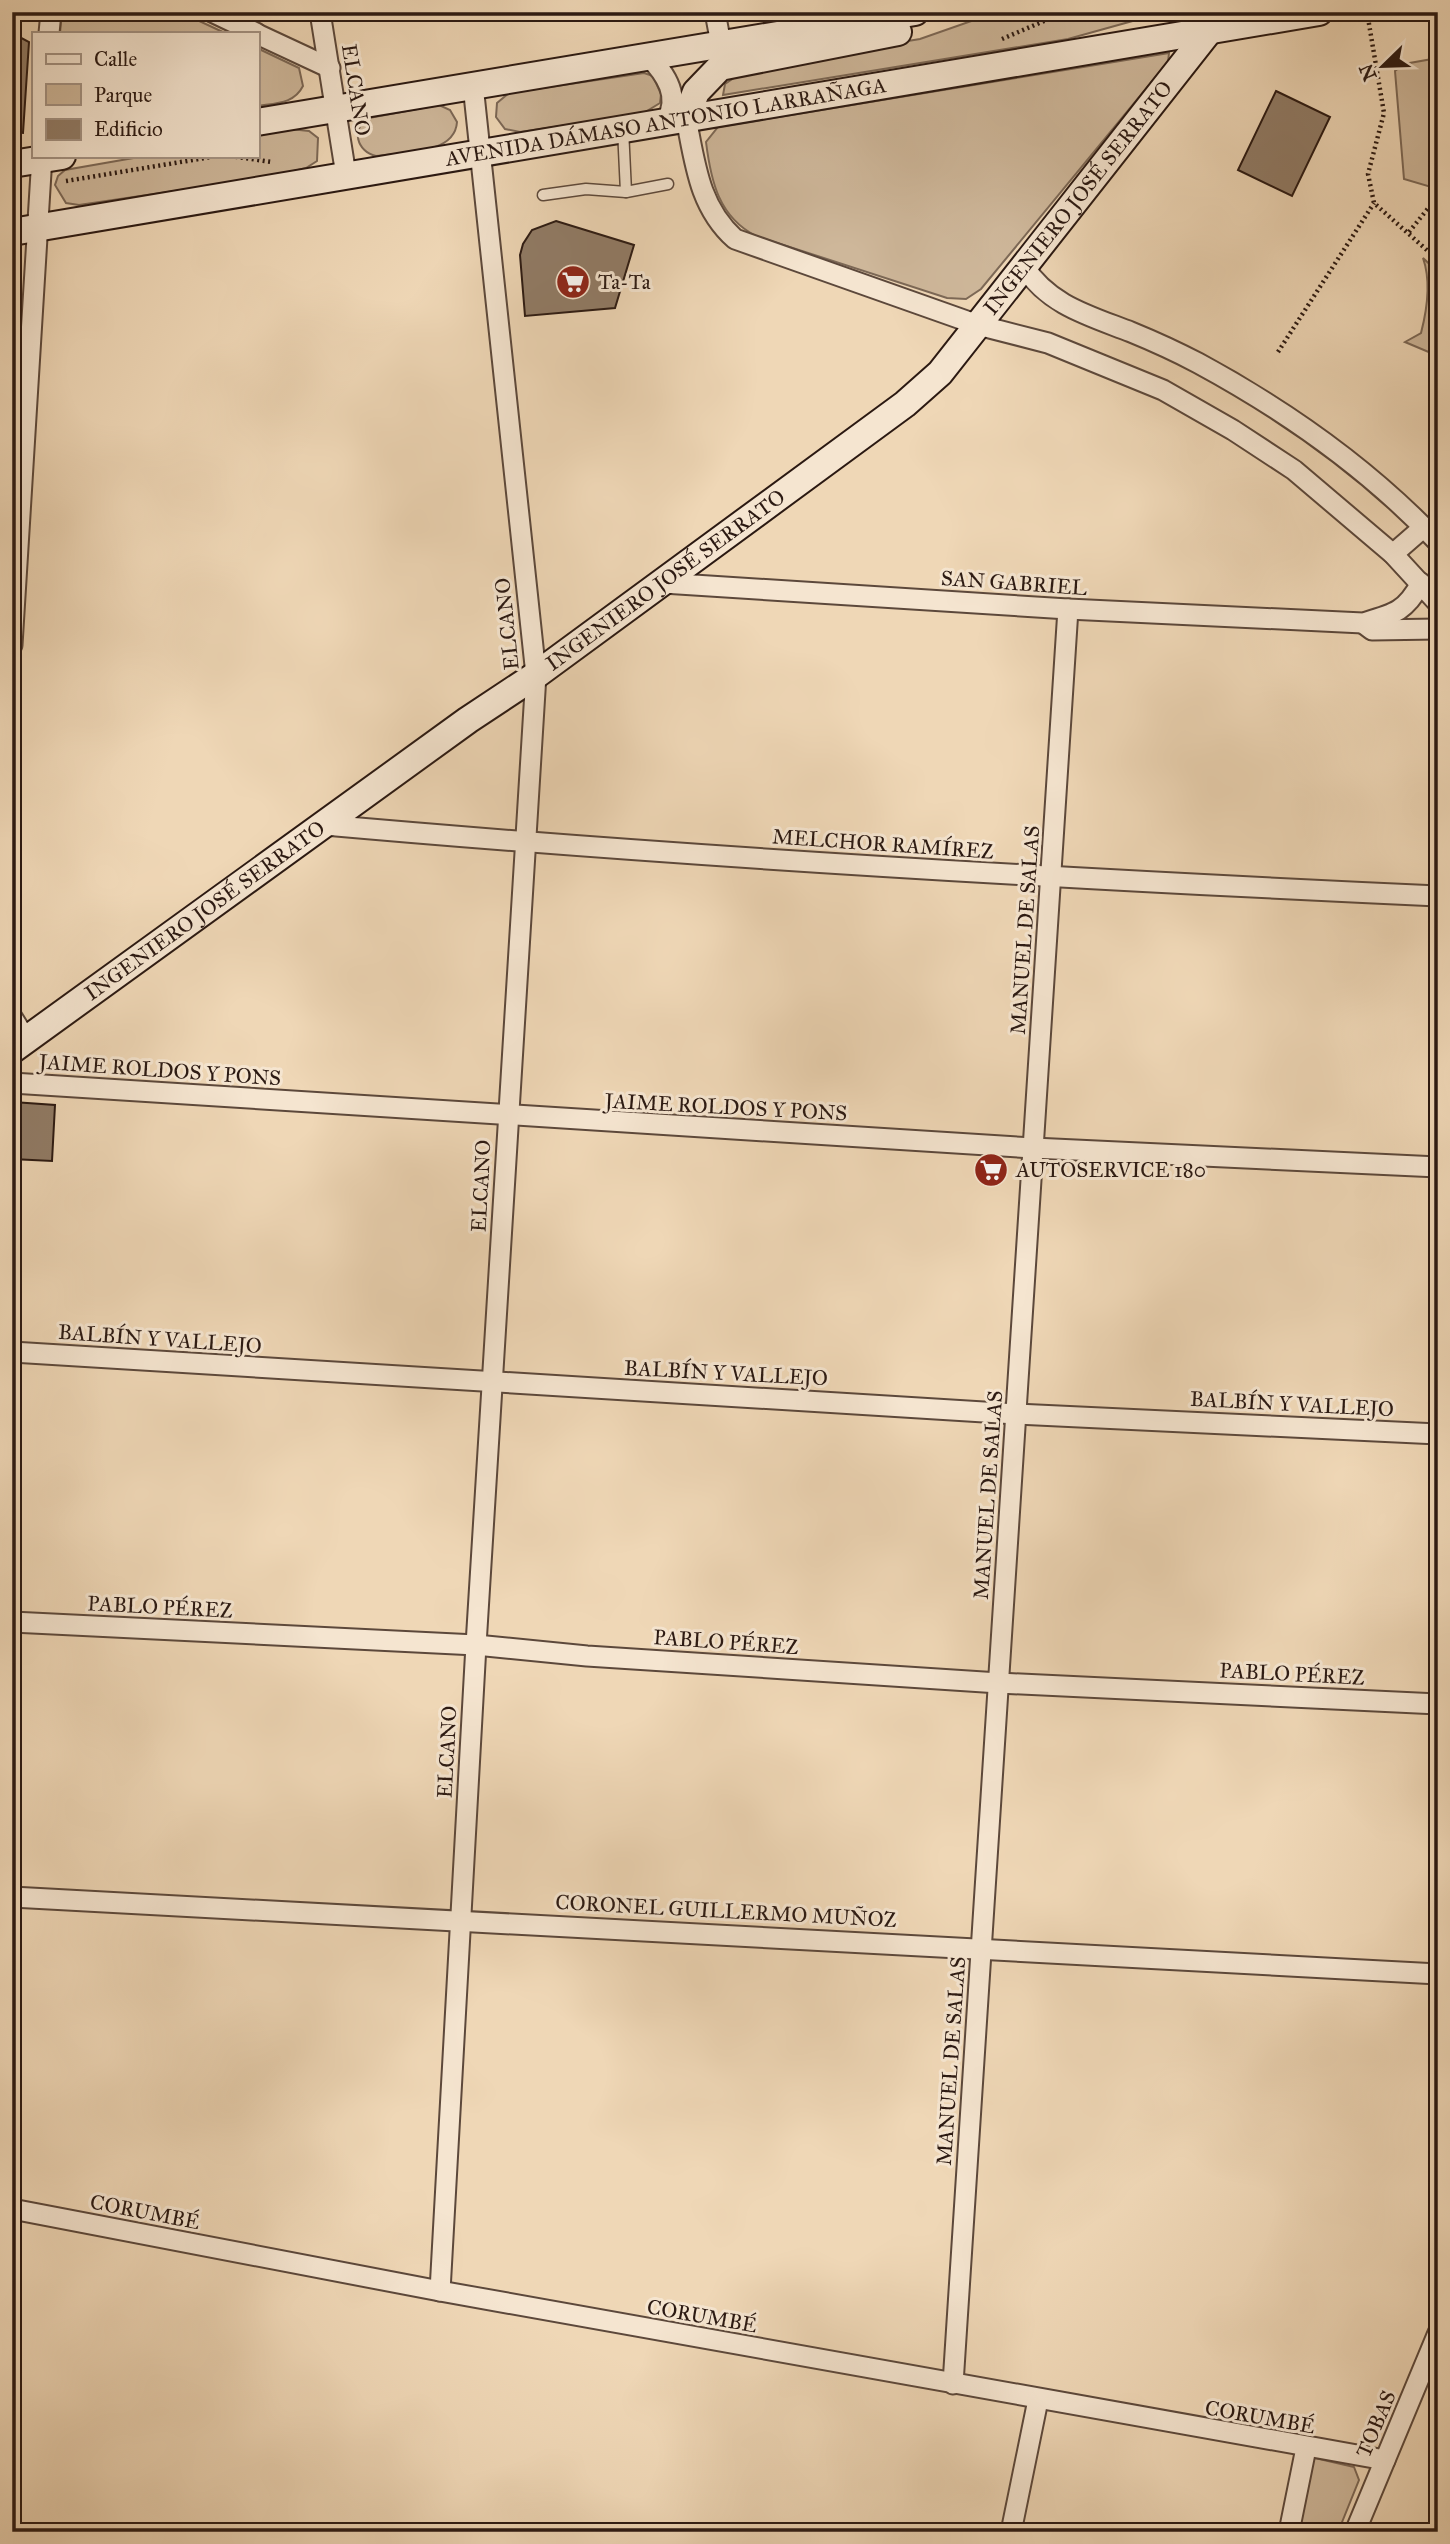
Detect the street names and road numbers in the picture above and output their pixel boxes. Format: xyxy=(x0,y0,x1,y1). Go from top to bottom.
street label: ELCANO xyxy=(336,42,376,138)
street label: AVENIDA DÁMASO ANTONIO LARRAÑAGA xyxy=(442,72,888,172)
street label: INGENIERO JOSÉ SERRATO xyxy=(978,76,1178,320)
street label: INGENIERO JOSÉ SERRATO xyxy=(541,484,790,676)
street label: SAN GABRIEL xyxy=(940,565,1088,601)
street label: ELCANO xyxy=(489,577,525,671)
street label: INGENIERO JOSÉ SERRATO xyxy=(80,815,330,1006)
street label: MELCHOR RAMÍREZ xyxy=(771,822,995,865)
street label: MANUEL DE SALAS xyxy=(1005,824,1045,1036)
street label: JAIME ROLDOS Y PONS xyxy=(36,1048,282,1091)
street label: JAIME ROLDOS Y PONS xyxy=(602,1088,848,1126)
street label: ELCANO xyxy=(466,1139,496,1233)
street label: BALBÍN Y VALLEJO xyxy=(57,1318,263,1359)
street label: BALBÍN Y VALLEJO xyxy=(623,1354,829,1391)
street label: BALBÍN Y VALLEJO xyxy=(1189,1385,1395,1422)
street label: MANUEL DE SALAS xyxy=(968,1389,1008,1601)
street label: PABLO PÉREZ xyxy=(87,1589,233,1624)
street label: PABLO PÉREZ xyxy=(653,1623,799,1660)
street label: PABLO PÉREZ xyxy=(1219,1656,1365,1691)
street label: ELCANO xyxy=(432,1705,462,1799)
street label: CORONEL GUILLERMO MUÑOZ xyxy=(555,1889,897,1933)
street label: MANUEL DE SALAS xyxy=(931,1955,971,2167)
street label: CORUMBÉ xyxy=(88,2188,202,2235)
street label: CORUMBÉ xyxy=(645,2293,759,2338)
street label: TOBAS xyxy=(1350,2387,1402,2461)
street label: CORUMBÉ xyxy=(1203,2394,1317,2439)

